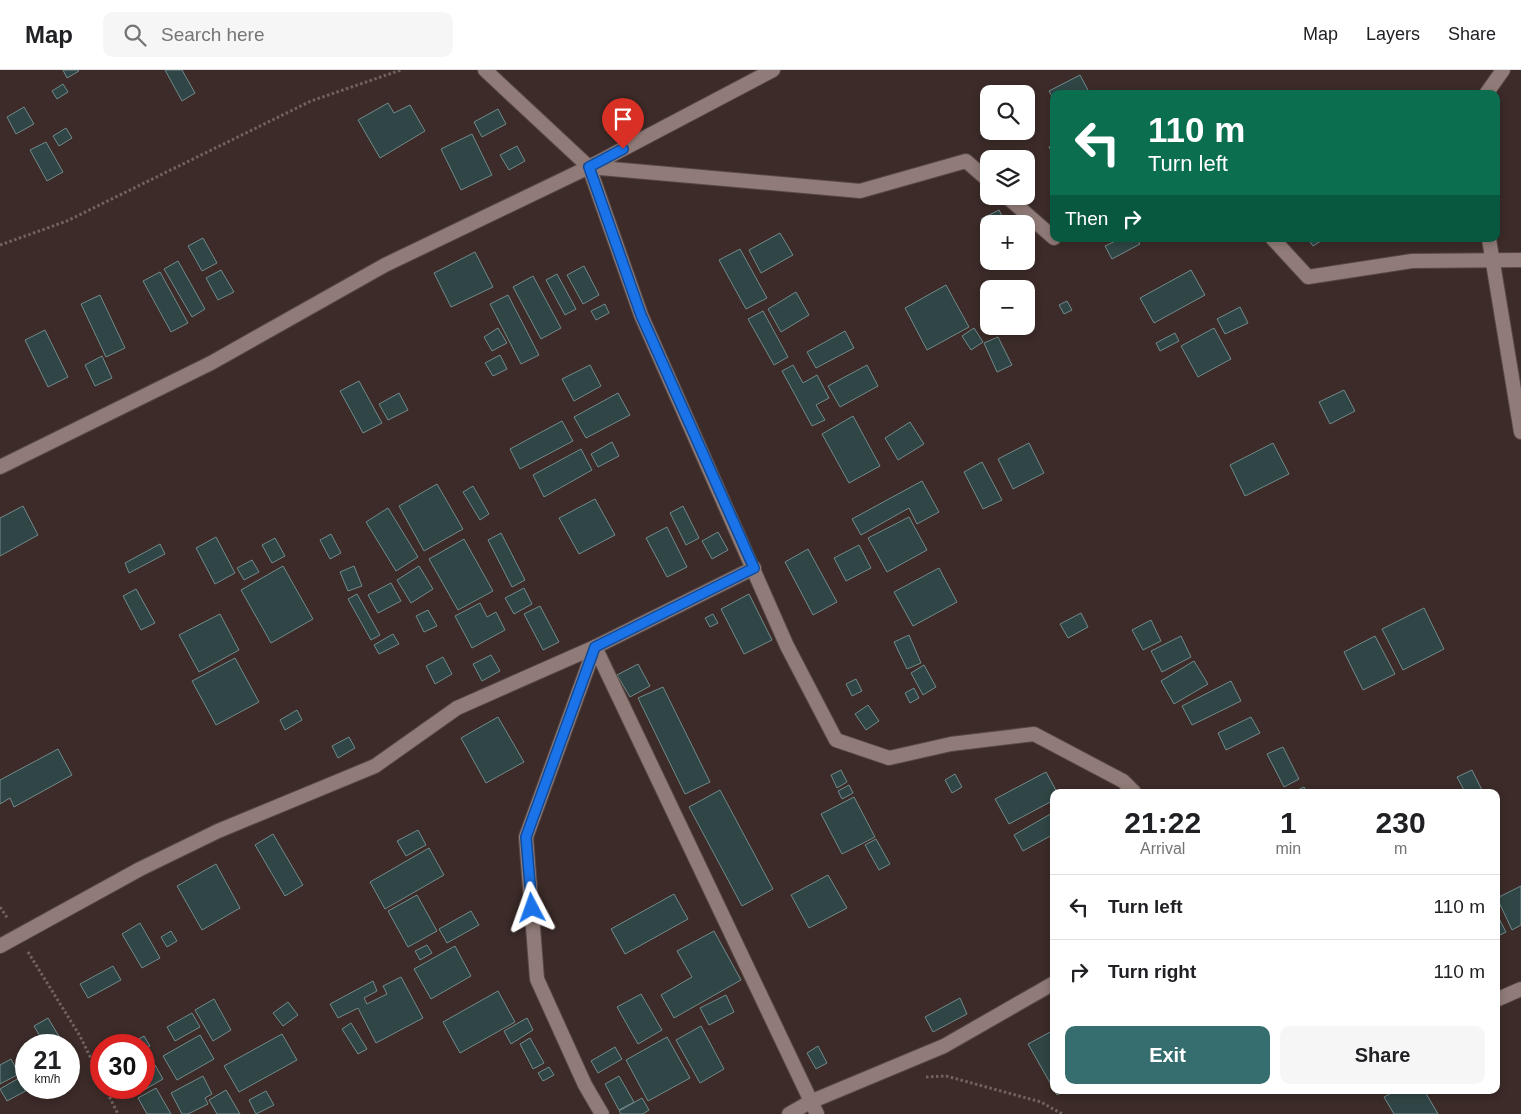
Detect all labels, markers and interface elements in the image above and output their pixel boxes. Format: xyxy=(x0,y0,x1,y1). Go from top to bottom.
search box xyxy=(103,12,453,57)
text: Map xyxy=(25,21,73,48)
icon: search xyxy=(121,21,149,49)
text: Search here xyxy=(161,24,265,45)
text: Map xyxy=(1303,24,1338,44)
text: Layers xyxy=(1366,24,1420,44)
text: Share xyxy=(1448,24,1496,44)
map controls xyxy=(980,85,1035,335)
button: search xyxy=(980,85,1035,140)
pin xyxy=(602,98,644,149)
icon: arrive xyxy=(609,105,637,133)
icon: left xyxy=(1065,110,1130,175)
text: 110 m xyxy=(1148,110,1245,149)
button: layers xyxy=(980,150,1035,205)
text: Turn left xyxy=(1148,151,1228,176)
icon: right xyxy=(1118,205,1146,233)
text: Then xyxy=(1065,208,1108,229)
button: + xyxy=(980,215,1035,270)
button: − xyxy=(980,280,1035,335)
text: 21:22 xyxy=(1124,806,1201,839)
text: 1 xyxy=(1280,806,1297,839)
text: 230 xyxy=(1376,806,1426,839)
text: Arrival xyxy=(1140,840,1185,857)
text: min xyxy=(1275,840,1301,857)
text: m xyxy=(1394,840,1407,857)
position arrow xyxy=(505,881,557,933)
icon: left xyxy=(1065,893,1093,921)
text: Turn left xyxy=(1108,896,1183,917)
text: 110 m xyxy=(1434,896,1485,917)
icon: right xyxy=(1065,958,1093,986)
text: Turn right xyxy=(1108,961,1196,982)
text: 110 m xyxy=(1434,961,1485,982)
button: Exit xyxy=(1065,1026,1270,1084)
button: Share xyxy=(1280,1026,1485,1084)
speed limit sign: 30 xyxy=(90,1034,155,1099)
text: 21 xyxy=(34,1046,61,1074)
text: km/h xyxy=(34,1072,61,1086)

